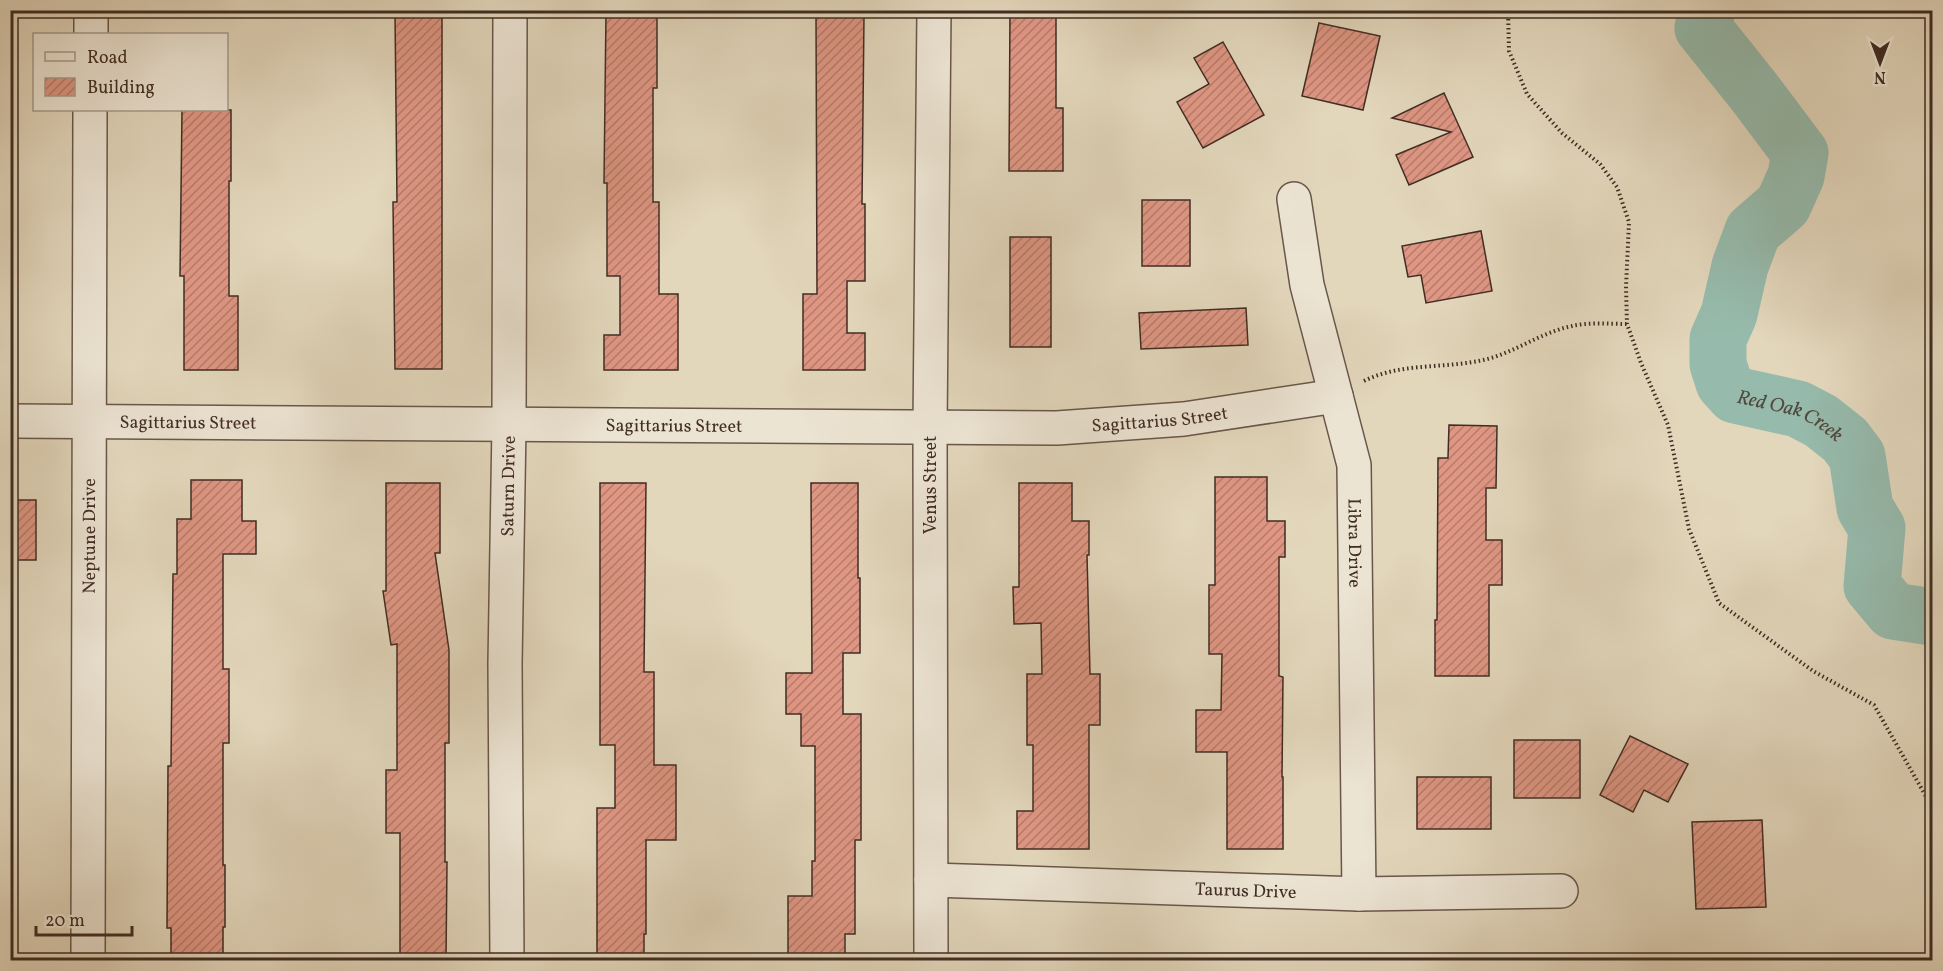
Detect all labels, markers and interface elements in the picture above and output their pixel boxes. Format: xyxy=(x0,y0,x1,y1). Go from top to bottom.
legend xyxy=(33,33,228,111)
north arrow xyxy=(1850,33,1910,93)
text: Road xyxy=(87,46,128,71)
text: N xyxy=(1874,65,1886,87)
text: Building xyxy=(87,76,155,101)
water label: Red Oak Creek xyxy=(1734,384,1849,450)
street label: Sagittarius Street xyxy=(1091,402,1230,440)
street label: Sagittarius Street xyxy=(120,411,256,437)
street label: Sagittarius Street xyxy=(606,414,742,440)
street label: Saturn Drive xyxy=(496,435,523,537)
street label: Venus Street xyxy=(919,436,944,534)
street label: Neptune Drive xyxy=(78,478,103,594)
street label: Libra Drive xyxy=(1340,498,1366,588)
street label: Taurus Drive xyxy=(1195,878,1297,906)
scale bar xyxy=(36,899,132,937)
text: 20 m xyxy=(45,909,85,934)

